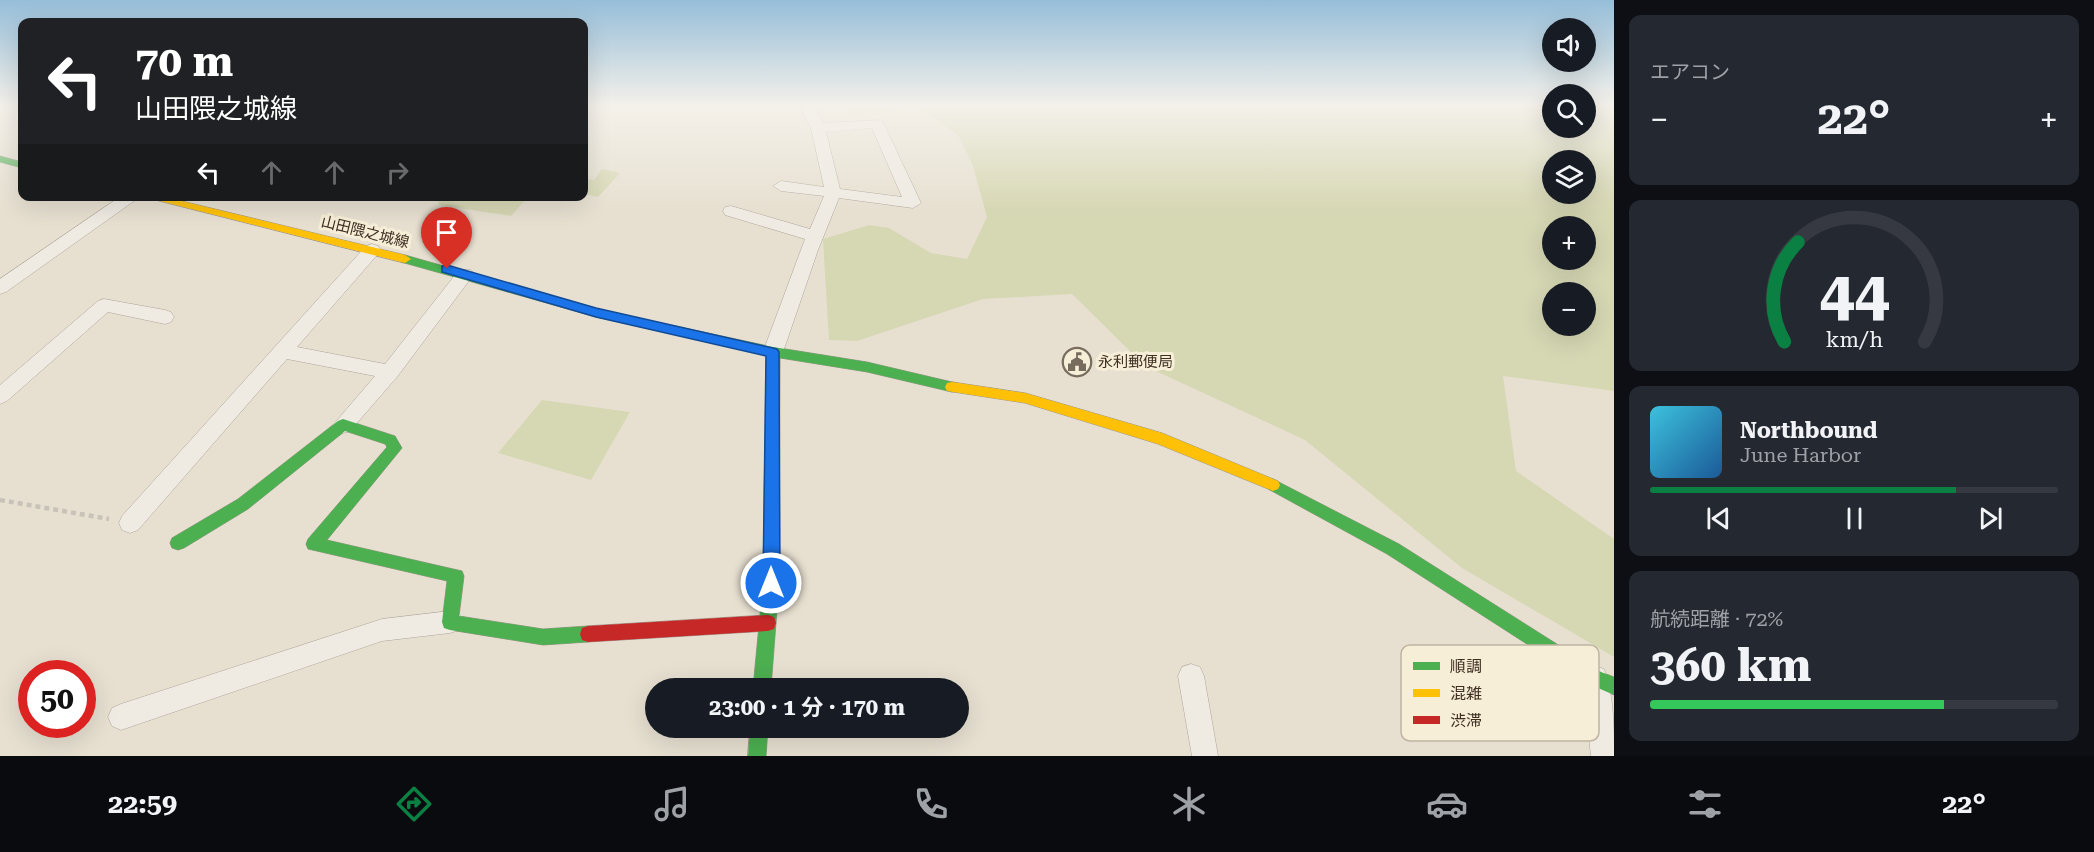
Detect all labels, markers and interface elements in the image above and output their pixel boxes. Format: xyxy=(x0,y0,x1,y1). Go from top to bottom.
map controls xyxy=(1542,18,1596,336)
button: sound xyxy=(1542,18,1596,72)
text: 70 m xyxy=(135,37,233,86)
icon: left xyxy=(36,42,114,120)
text: エアコン xyxy=(1650,60,1730,84)
button: search xyxy=(1542,84,1596,138)
text: 22° xyxy=(1818,92,1890,145)
text: 山田隈之城線 xyxy=(135,93,297,125)
text: − xyxy=(1650,100,1668,139)
text: + xyxy=(2040,100,2058,139)
button: layers xyxy=(1542,150,1596,204)
icon: left xyxy=(192,156,225,189)
icon: ahead xyxy=(255,156,288,189)
icon: ahead xyxy=(318,156,351,189)
icon: right xyxy=(381,156,414,189)
pin xyxy=(421,207,472,269)
street label: 山田隈之城線 xyxy=(319,212,411,252)
icon: arrive xyxy=(430,216,463,249)
button: + xyxy=(1542,216,1596,270)
text: 44 xyxy=(1819,259,1889,332)
button: − xyxy=(1542,282,1596,336)
text: km/h xyxy=(1825,328,1883,353)
public building icon: 永利郵便局 xyxy=(1061,346,1093,378)
place label: 永利郵便局 xyxy=(1098,353,1173,371)
text: Northbound xyxy=(1740,418,1878,443)
text: June Harbor xyxy=(1740,443,1861,467)
icon: previous xyxy=(1702,502,1735,535)
icon: pause xyxy=(1838,502,1871,535)
icon: next xyxy=(1974,502,2007,535)
position arrow xyxy=(739,551,803,615)
text: 航続距離 · 72% xyxy=(1650,607,1783,631)
text: 360 km xyxy=(1650,639,1811,692)
legend xyxy=(1401,645,1599,741)
text: 順調 xyxy=(1450,657,1482,676)
speed limit sign: 50 xyxy=(18,660,96,738)
text: 混雑 xyxy=(1450,684,1482,703)
text: 23:00 · 1 分 · 170 m xyxy=(709,695,905,720)
text: 渋滞 xyxy=(1450,711,1482,730)
icon: directions xyxy=(393,783,435,825)
icon: music xyxy=(651,783,693,825)
icon: phone xyxy=(910,783,952,825)
icon: climate xyxy=(1168,783,1210,825)
icon: car xyxy=(1426,783,1468,825)
icon: filters xyxy=(1684,783,1726,825)
text: 22:59 xyxy=(108,788,177,820)
text: 22° xyxy=(1942,788,1986,820)

